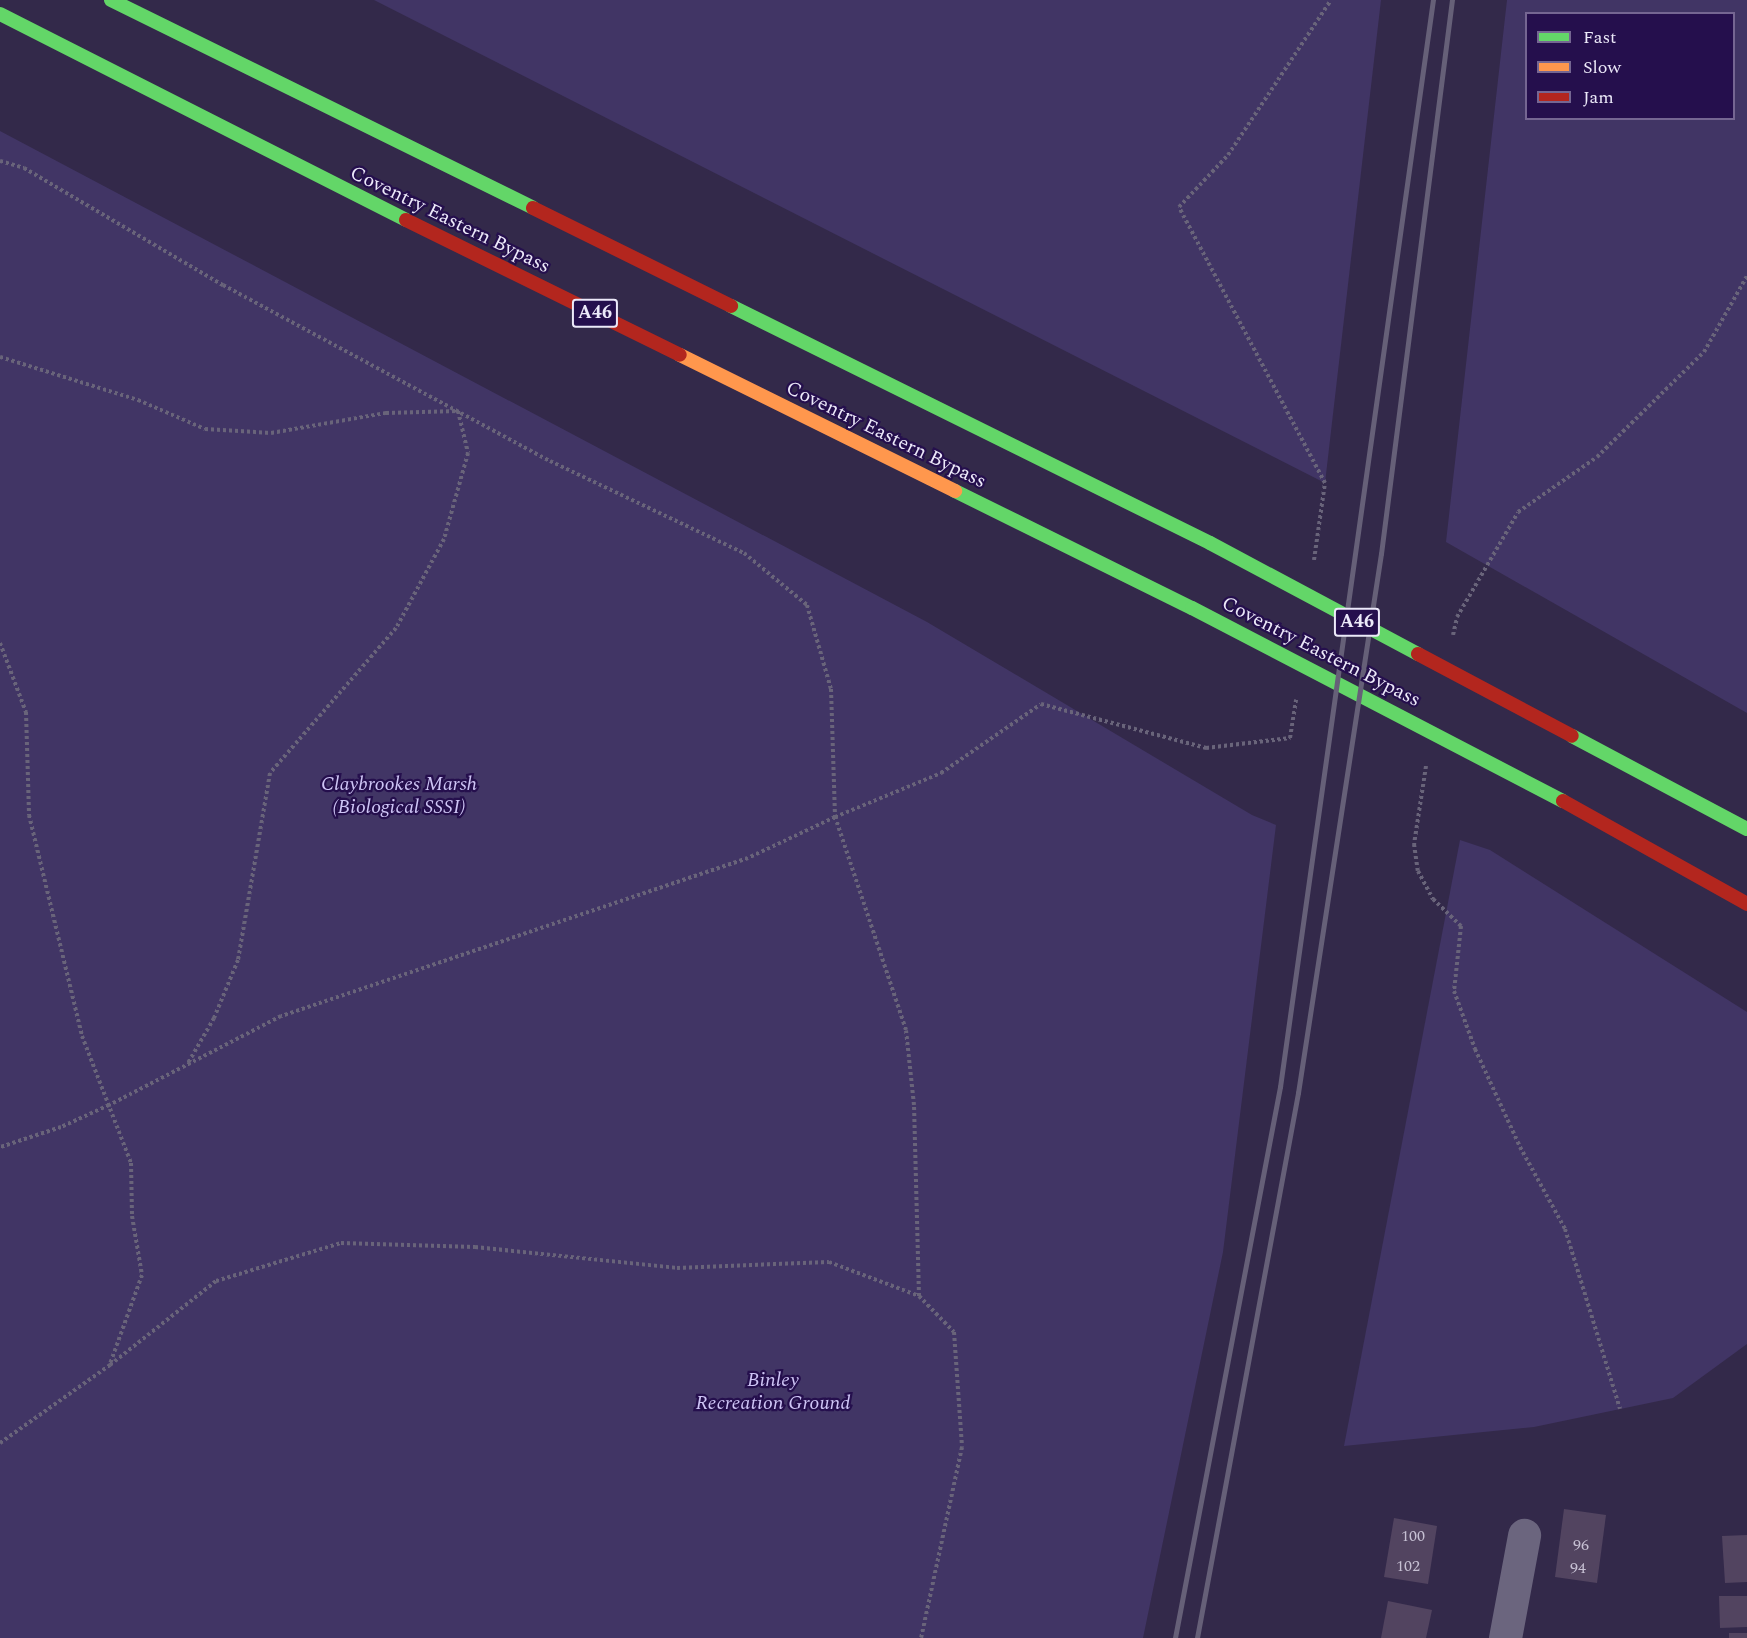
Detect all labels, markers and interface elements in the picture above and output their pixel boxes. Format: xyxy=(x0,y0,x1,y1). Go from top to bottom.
legend xyxy=(1525,12,1735,120)
text: Fast xyxy=(1583,24,1616,51)
text: Slow xyxy=(1583,54,1621,81)
text: Jam xyxy=(1583,84,1614,111)
street label: Coventry Eastern Bypass xyxy=(346,161,554,279)
road number: A46 xyxy=(571,298,619,328)
street label: Coventry Eastern Bypass xyxy=(782,376,990,494)
street label: Coventry Eastern Bypass xyxy=(1218,591,1424,713)
road number: A46 xyxy=(1333,607,1381,637)
park label: Claybrookes Marsh (Biological SSSI) xyxy=(321,772,477,819)
park label: Binley Recreation Ground xyxy=(696,1369,850,1416)
house number: 100 xyxy=(1401,1526,1425,1546)
house number: 96 xyxy=(1573,1535,1589,1555)
house number: 102 xyxy=(1396,1556,1420,1576)
house number: 94 xyxy=(1570,1558,1586,1578)

